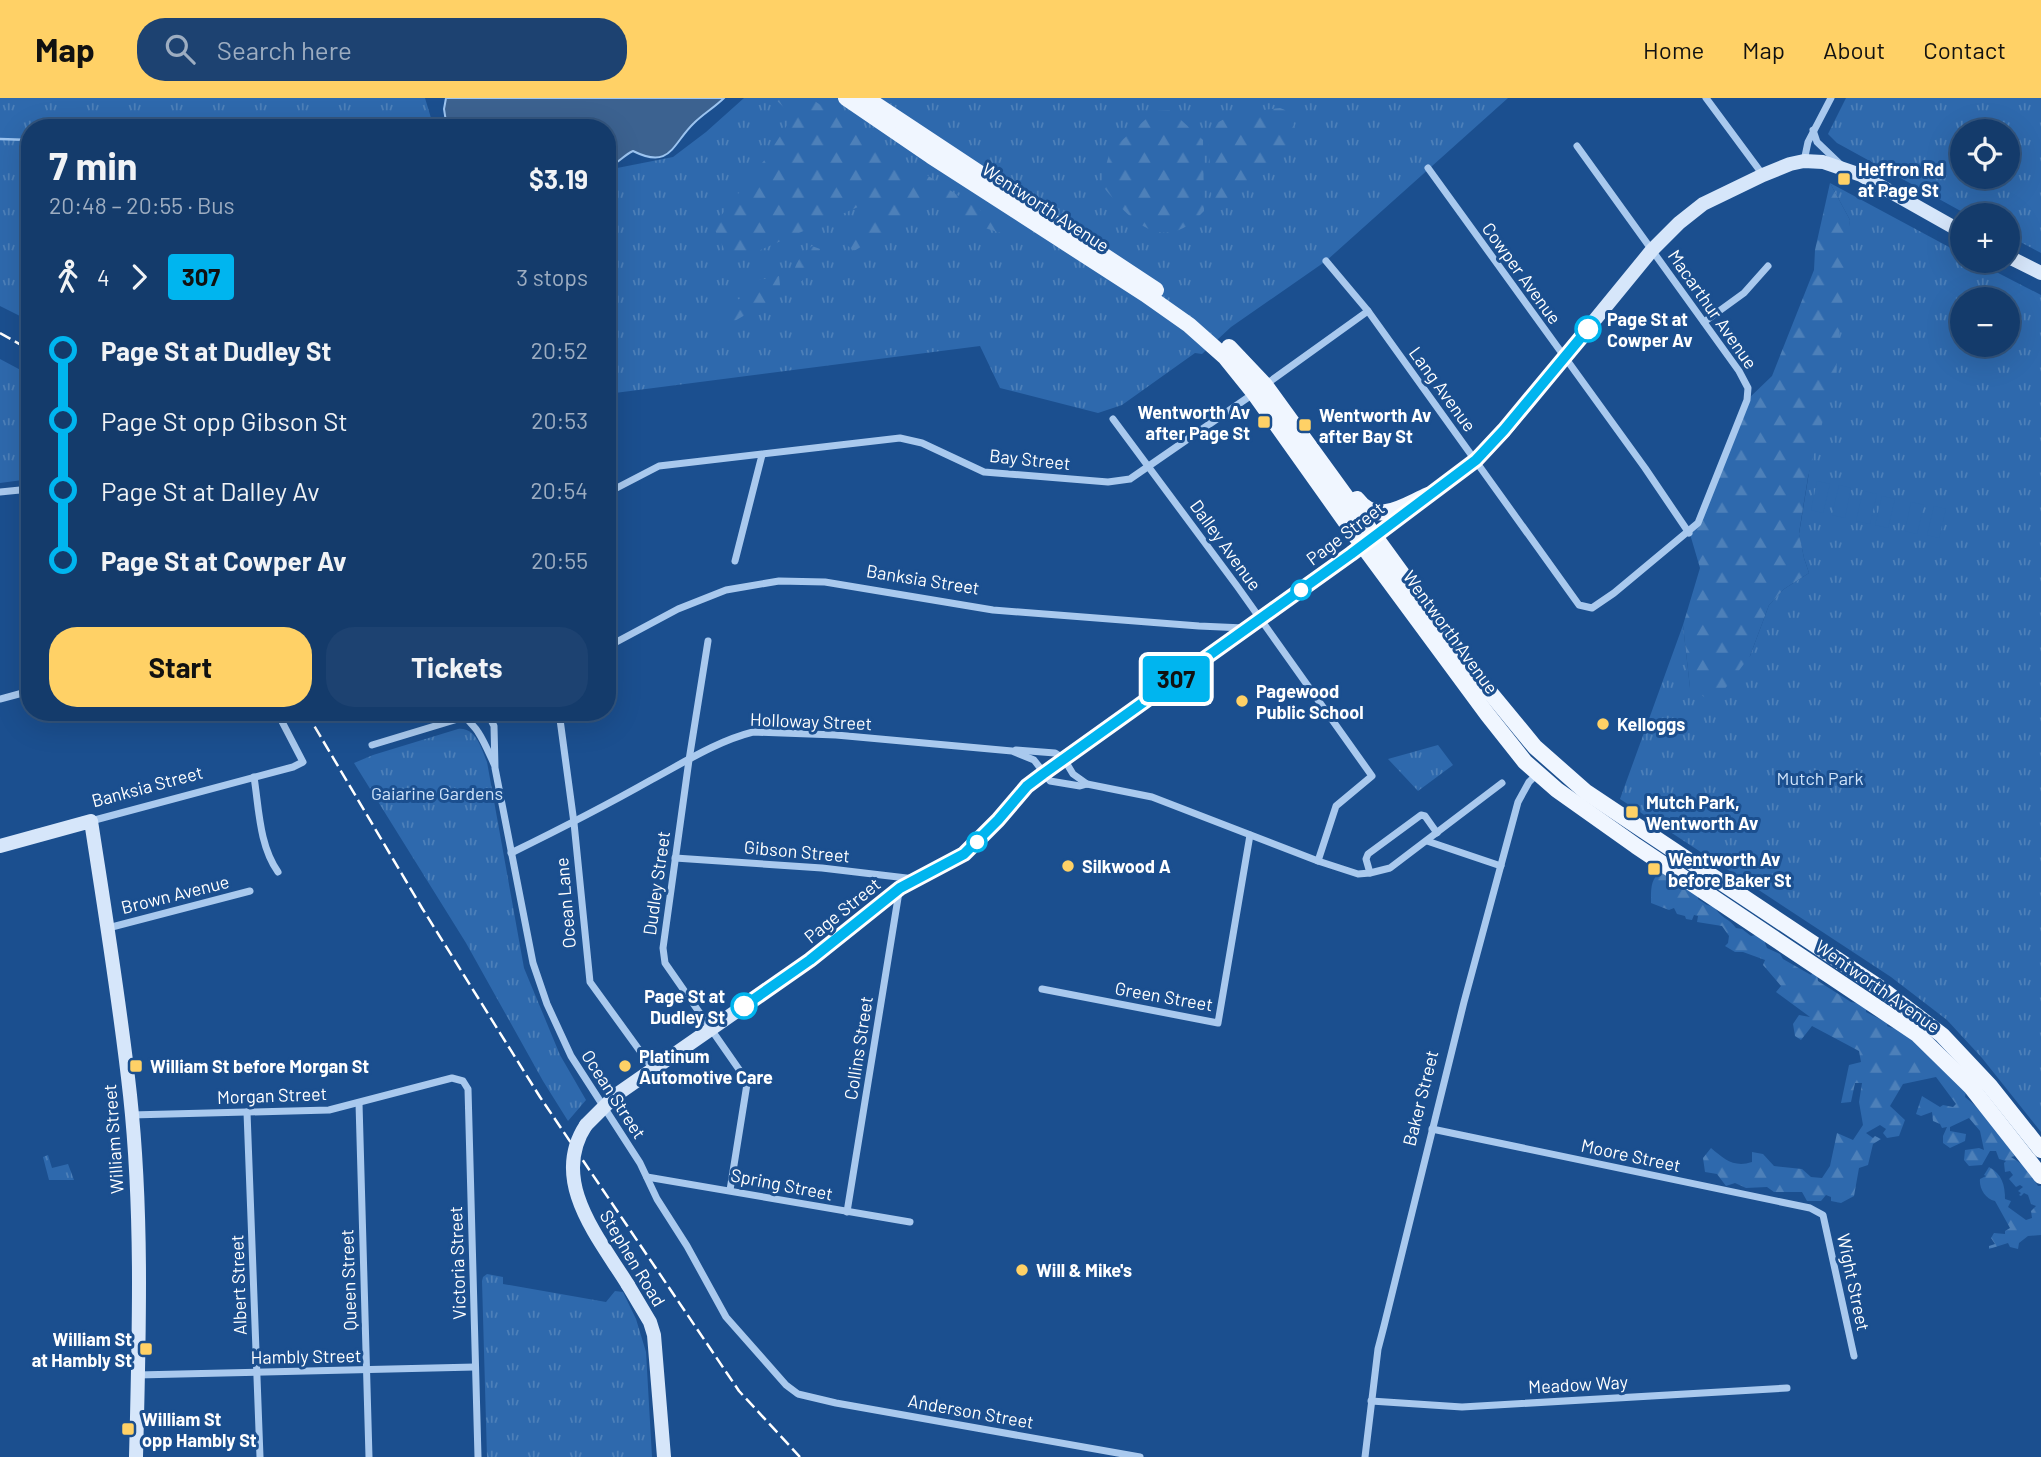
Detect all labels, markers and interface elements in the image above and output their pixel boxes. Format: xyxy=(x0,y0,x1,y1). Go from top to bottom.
search box xyxy=(137,18,627,81)
text: Map xyxy=(35,29,95,69)
icon: search xyxy=(161,30,199,68)
text: Search here xyxy=(217,34,352,65)
text: Home xyxy=(1643,35,1704,64)
text: Map xyxy=(1742,35,1785,64)
text: About xyxy=(1823,35,1885,64)
text: Contact xyxy=(1923,35,2006,64)
map controls xyxy=(1950,119,2020,357)
button: locate xyxy=(1950,119,2020,189)
text: 7 min xyxy=(49,142,138,188)
street label: Wentworth Avenue xyxy=(978,158,1114,256)
place label: Heffron Rd at Page St xyxy=(1858,158,1944,201)
text: $3.19 xyxy=(529,163,588,194)
marker: Heffron Rd at Page St xyxy=(1836,171,1852,187)
text: 20:48 – 20:55 · Bus xyxy=(49,191,235,219)
button: + xyxy=(1950,203,2020,273)
street label: Cowper Avenue xyxy=(1478,218,1566,328)
street label: Macarthur Avenue xyxy=(1664,245,1762,373)
icon: walk xyxy=(49,258,87,296)
icon: forward xyxy=(120,258,158,296)
text: 307 xyxy=(182,262,220,291)
text: 4 xyxy=(97,263,110,291)
text: 3 stops xyxy=(516,263,588,291)
button: − xyxy=(1950,287,2020,357)
place label: Page St at Cowper Av xyxy=(1607,308,1693,351)
marker: Page St at Cowper Av xyxy=(1575,316,1601,342)
text: Page St at Dudley St xyxy=(101,335,331,366)
text: 20:52 xyxy=(531,336,588,364)
street label: Lang Avenue xyxy=(1405,342,1481,436)
place label: Wentworth Av after Page St xyxy=(1138,401,1250,444)
place label: Wentworth Av after Bay St xyxy=(1319,404,1431,447)
text: Page St opp Gibson St xyxy=(101,405,348,436)
text: 20:53 xyxy=(531,406,588,434)
marker: Wentworth Av after Page St xyxy=(1256,414,1272,430)
marker: Wentworth Av after Bay St xyxy=(1297,417,1313,433)
street label: Bay Street xyxy=(988,444,1072,474)
text: Page St at Dalley Av xyxy=(101,475,320,506)
text: 20:54 xyxy=(530,476,588,504)
street label: Dalley Avenue xyxy=(1186,495,1266,595)
street label: Page Street xyxy=(1302,497,1388,569)
text: Page St at Cowper Av xyxy=(101,545,347,576)
text: 20:55 xyxy=(531,546,588,574)
street label: Banksia Street xyxy=(865,559,981,599)
street label: Wentworth Avenue xyxy=(1399,566,1503,698)
unlabelled marker xyxy=(1291,580,1311,600)
button: Start xyxy=(49,627,312,707)
button: Tickets xyxy=(326,627,588,707)
line badge: 307 xyxy=(1136,656,1216,702)
text: 307 xyxy=(1157,664,1195,693)
place label: Pagewood Public School xyxy=(1256,680,1364,723)
marker: Pagewood Public School xyxy=(1234,693,1250,709)
street label: Holloway Street xyxy=(750,708,872,734)
place label: Kelloggs xyxy=(1617,713,1685,735)
marker: Kelloggs xyxy=(1595,716,1611,732)
street label: Banksia Street xyxy=(89,761,205,811)
park label: Mutch Park xyxy=(1777,767,1863,789)
park label: Gaiarine Gardens xyxy=(371,782,503,804)
place label: Mutch Park, Wentworth Av xyxy=(1646,791,1758,834)
marker: Mutch Park, Wentworth Av xyxy=(1624,804,1640,820)
street label: Dudley Street xyxy=(638,830,674,936)
unlabelled marker xyxy=(967,832,987,852)
street label: Gibson Street xyxy=(743,835,851,867)
place label: Wentworth Av before Baker St xyxy=(1668,848,1792,891)
place label: Silkwood A xyxy=(1082,855,1171,877)
street label: Ocean Lane xyxy=(550,857,580,949)
marker: Silkwood A xyxy=(1060,858,1076,874)
marker: Wentworth Av before Baker St xyxy=(1646,861,1662,877)
street label: Brown Avenue xyxy=(119,870,231,918)
street label: Page Street xyxy=(799,873,885,947)
street label: Wentworth Avenue xyxy=(1811,935,1945,1037)
street label: Green Street xyxy=(1113,977,1215,1015)
place label: Page St at Dudley St xyxy=(644,985,725,1028)
marker: Page St at Dudley St xyxy=(731,993,757,1019)
street label: Collins Street xyxy=(839,995,877,1101)
street label: Ocean Street xyxy=(577,1045,651,1143)
place label: Platinum Automotive Care xyxy=(639,1045,773,1088)
street label: Baker Street xyxy=(1397,1048,1443,1148)
place label: William St before Morgan St xyxy=(150,1055,369,1077)
marker: William St before Morgan St xyxy=(128,1058,144,1074)
marker: Platinum Automotive Care xyxy=(617,1058,633,1074)
street label: Morgan Street xyxy=(217,1082,327,1108)
street label: William Street xyxy=(98,1083,128,1195)
street label: Moore Street xyxy=(1579,1134,1683,1176)
street label: Spring Street xyxy=(729,1163,835,1205)
street label: Victoria Street xyxy=(444,1206,470,1320)
street label: Stephen Road xyxy=(596,1206,670,1310)
street label: Queen Street xyxy=(335,1229,361,1331)
street label: Wight Street xyxy=(1833,1231,1875,1333)
street label: Albert Street xyxy=(225,1234,251,1336)
place label: Will & Mike's xyxy=(1036,1259,1132,1281)
marker: Will & Mike's xyxy=(1014,1262,1030,1278)
place label: William St at Hambly St xyxy=(32,1328,132,1371)
marker: William St at Hambly St xyxy=(138,1341,154,1357)
street label: Hambly Street xyxy=(250,1344,362,1368)
street label: Meadow Way xyxy=(1528,1370,1628,1398)
street label: Anderson Street xyxy=(906,1389,1036,1433)
place label: William St opp Hambly St xyxy=(142,1408,257,1451)
marker: William St opp Hambly St xyxy=(120,1421,136,1437)

